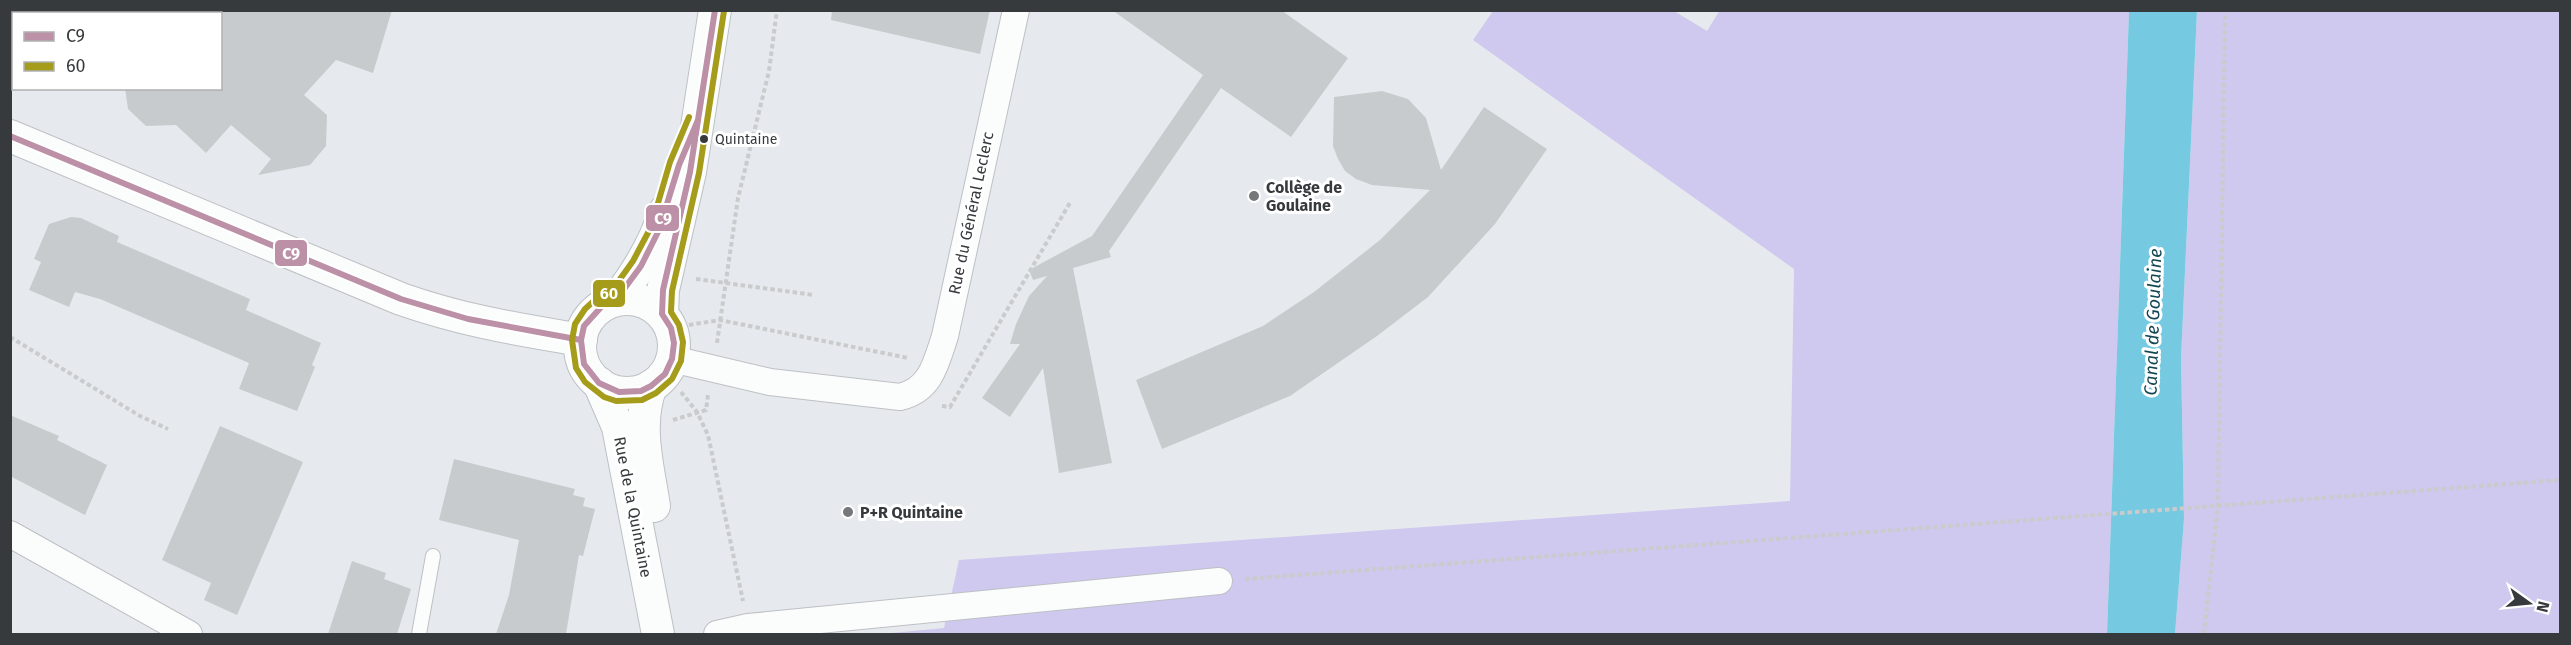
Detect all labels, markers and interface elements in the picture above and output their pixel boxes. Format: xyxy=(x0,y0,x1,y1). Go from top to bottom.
legend xyxy=(12,12,222,90)
text: C9 xyxy=(66,25,85,47)
text: 60 xyxy=(66,55,86,77)
street label: Rue du Général Leclerc xyxy=(944,130,998,296)
place label: Quintaine xyxy=(715,131,777,148)
marker: Quintaine xyxy=(698,133,710,145)
place label: Collège de Goulaine xyxy=(1266,178,1342,215)
marker: Collège de Goulaine xyxy=(1247,189,1261,203)
line badge: C9 xyxy=(645,204,680,232)
text: C9 xyxy=(654,209,672,228)
line badge: C9 xyxy=(274,239,308,267)
text: C9 xyxy=(282,244,300,263)
water label: Canal de Goulaine xyxy=(2139,248,2167,396)
line badge: 60 xyxy=(592,279,626,308)
text: 60 xyxy=(600,284,618,303)
street label: Rue de la Quintaine xyxy=(610,435,656,579)
place label: P+R Quintaine xyxy=(860,503,963,522)
marker: P+R Quintaine xyxy=(841,505,855,519)
north arrow xyxy=(2499,573,2559,633)
text: N xyxy=(2532,599,2554,614)

